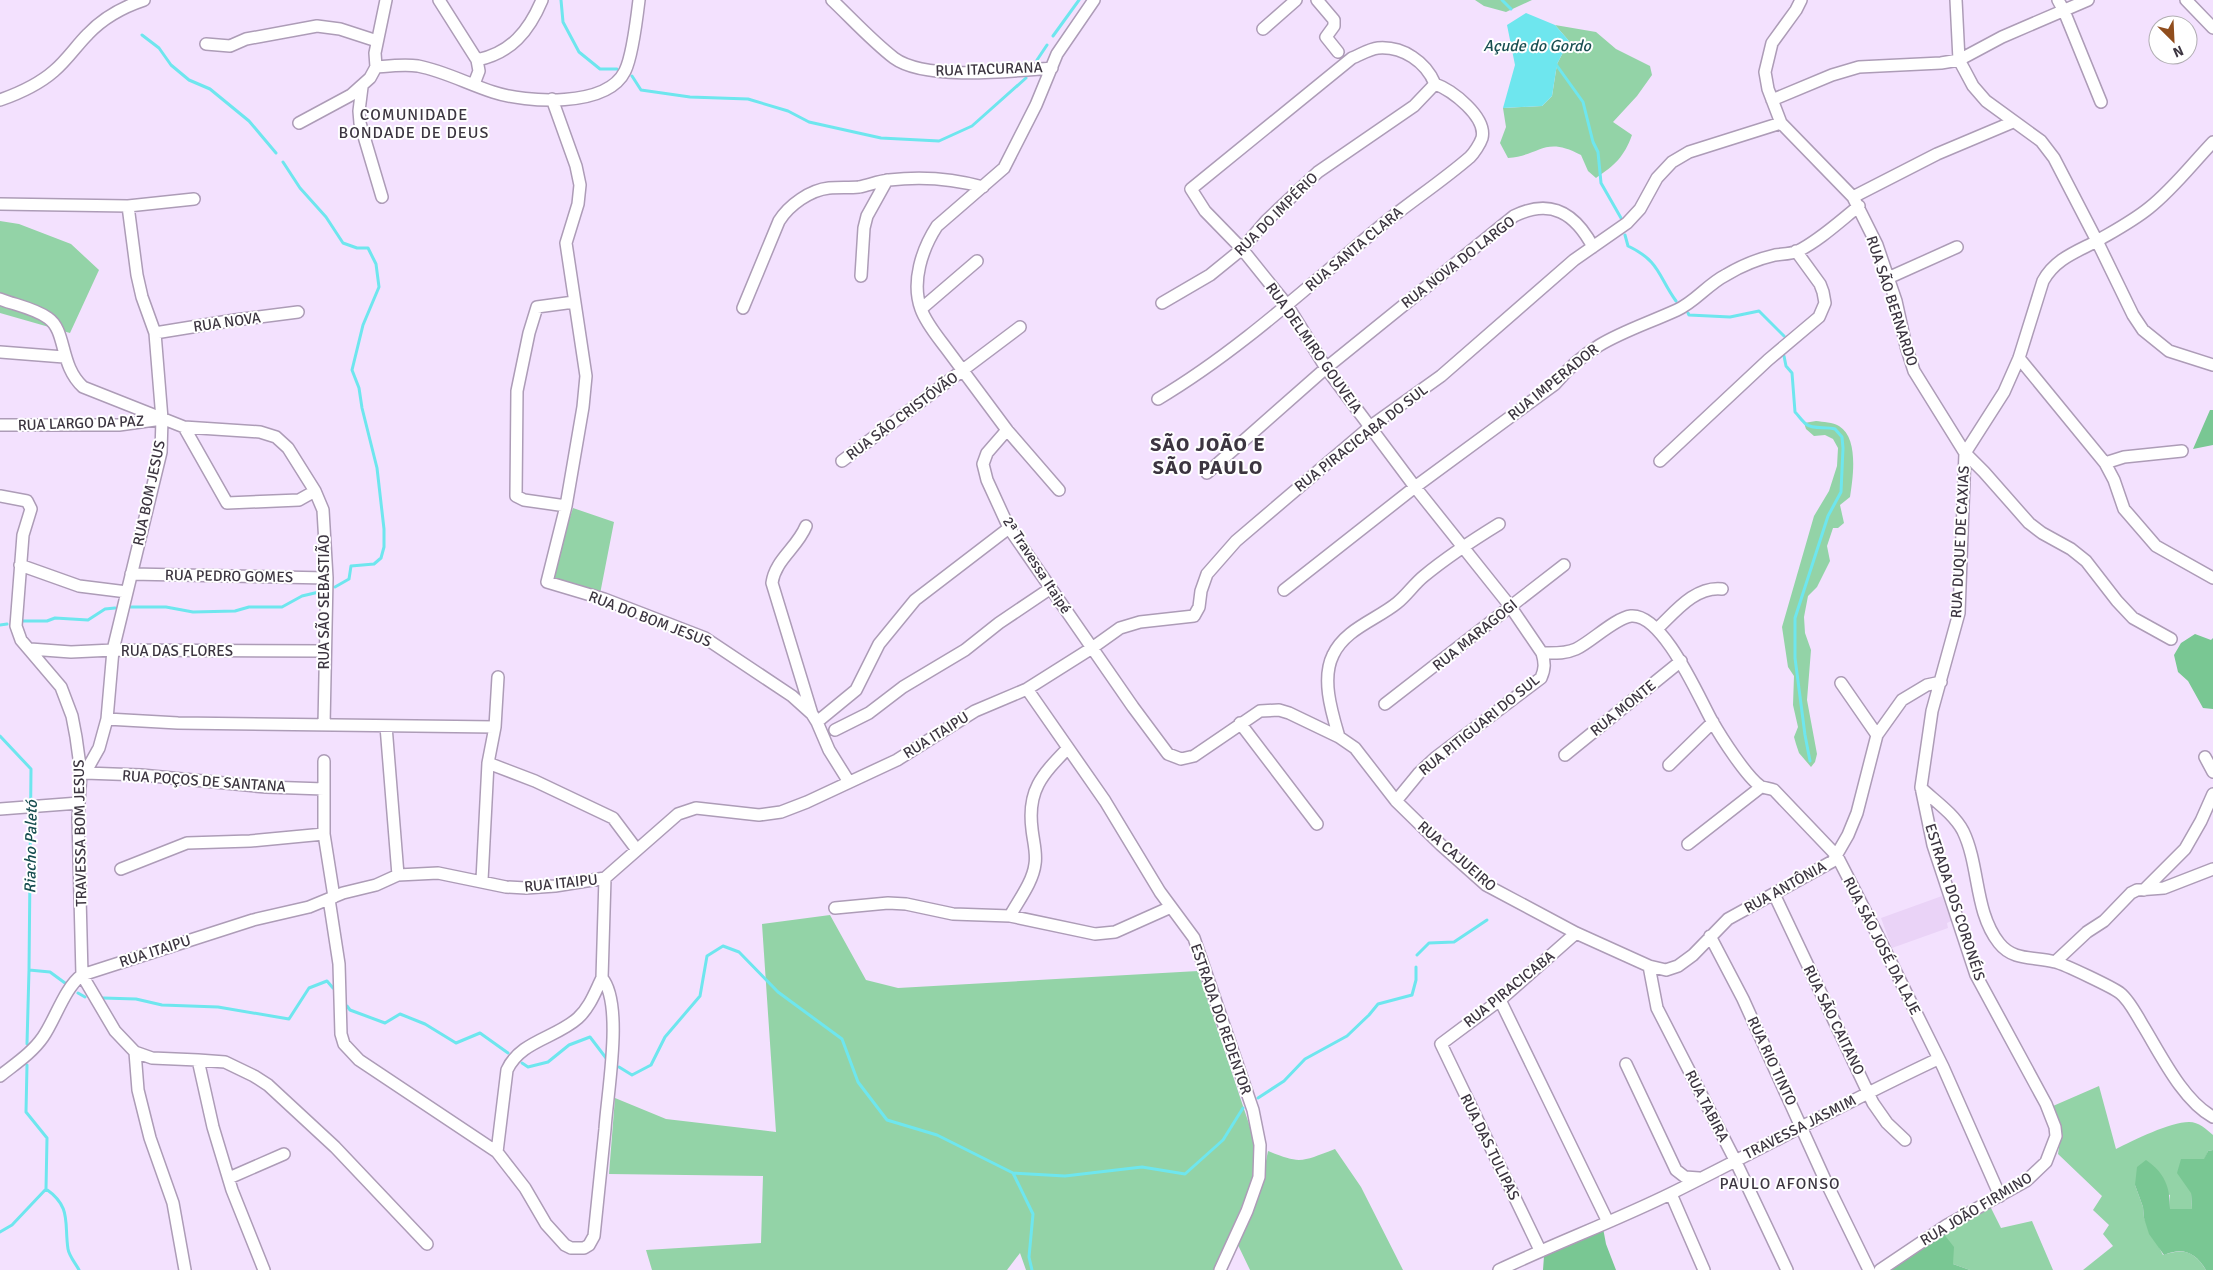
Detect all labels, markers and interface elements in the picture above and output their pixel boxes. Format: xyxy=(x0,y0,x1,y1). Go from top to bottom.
north arrow xyxy=(2148,15,2198,65)
water label: Açude do Gordo xyxy=(1483,36,1591,56)
text: N xyxy=(2170,42,2186,61)
street label: RUA ITACURANA xyxy=(935,58,1043,80)
district label: COMUNIDADE BONDADE DE DEUS xyxy=(339,105,489,143)
street label: RUA DO IMPÉRIO xyxy=(1230,168,1322,260)
street label: RUA SANTA CLARA xyxy=(1302,203,1406,295)
street label: RUA NOVA DO LARGO xyxy=(1398,212,1519,312)
street label: RUA SÃO BERNARDO xyxy=(1862,233,1923,369)
street label: RUA DELMIRO GOUVEIA xyxy=(1262,279,1366,417)
street label: RUA NOVA xyxy=(192,308,262,336)
street label: RUA IMPERADOR xyxy=(1504,340,1602,424)
street label: RUA SÃO CRISTÓVÃO xyxy=(842,367,962,464)
street label: RUA PIRACICABA DO SUL xyxy=(1291,380,1431,496)
street label: RUA LARGO DA PAZ xyxy=(17,412,145,434)
district label: SÃO JOÃO E SÃO PAULO xyxy=(1150,432,1266,480)
street label: RUA BOM JESUS xyxy=(129,439,169,547)
street label: RUA DUQUE DE CAXIAS xyxy=(1947,465,1973,619)
street label: 2ª Travessa Itaipé xyxy=(999,513,1075,617)
street label: RUA SÃO SEBASTIÃO xyxy=(314,534,333,670)
street label: RUA PEDRO GOMES xyxy=(165,566,293,586)
street label: RUA DO BOM JESUS xyxy=(586,587,714,651)
street label: RUA MARAGOGI xyxy=(1429,595,1521,675)
street label: RUA DAS FLORES xyxy=(121,642,233,660)
street label: RUA PITIGUARI DO SUL xyxy=(1415,671,1543,779)
street label: RUA MONTE xyxy=(1587,676,1659,740)
street label: RUA ITAIPU xyxy=(900,708,972,762)
street label: TRAVESSA BOM JESUS xyxy=(70,759,90,907)
street label: RUA POÇOS DE SANTANA xyxy=(122,766,286,796)
water label: Riacho Paletó xyxy=(20,799,42,894)
street label: RUA CAJUEIRO xyxy=(1414,817,1500,895)
street label: ESTRADA DOS CORONÉIS xyxy=(1921,821,1990,983)
street label: RUA ANTÔNIA xyxy=(1740,856,1829,917)
street label: RUA ITAIPU xyxy=(523,870,599,896)
street label: RUA SÃO JOSÉ DA LAJE xyxy=(1839,874,1926,1018)
street label: RUA ITAIPU xyxy=(117,931,193,971)
street label: ESTRADA DO REDENTOR xyxy=(1187,941,1255,1097)
street label: RUA PIRACICABA xyxy=(1460,947,1558,1031)
street label: RUA SÃO CAITANO xyxy=(1800,962,1869,1078)
street label: RUA RIO TINTO xyxy=(1743,1014,1801,1109)
street label: RUA TABIRA xyxy=(1681,1067,1733,1145)
street label: RUA DAS TULIPAS xyxy=(1456,1091,1524,1203)
street label: TRAVESSA JASMIM xyxy=(1741,1091,1859,1163)
street label: RUA JOÃO FIRMINO xyxy=(1916,1168,2035,1249)
district label: PAULO AFONSO xyxy=(1719,1174,1841,1194)

